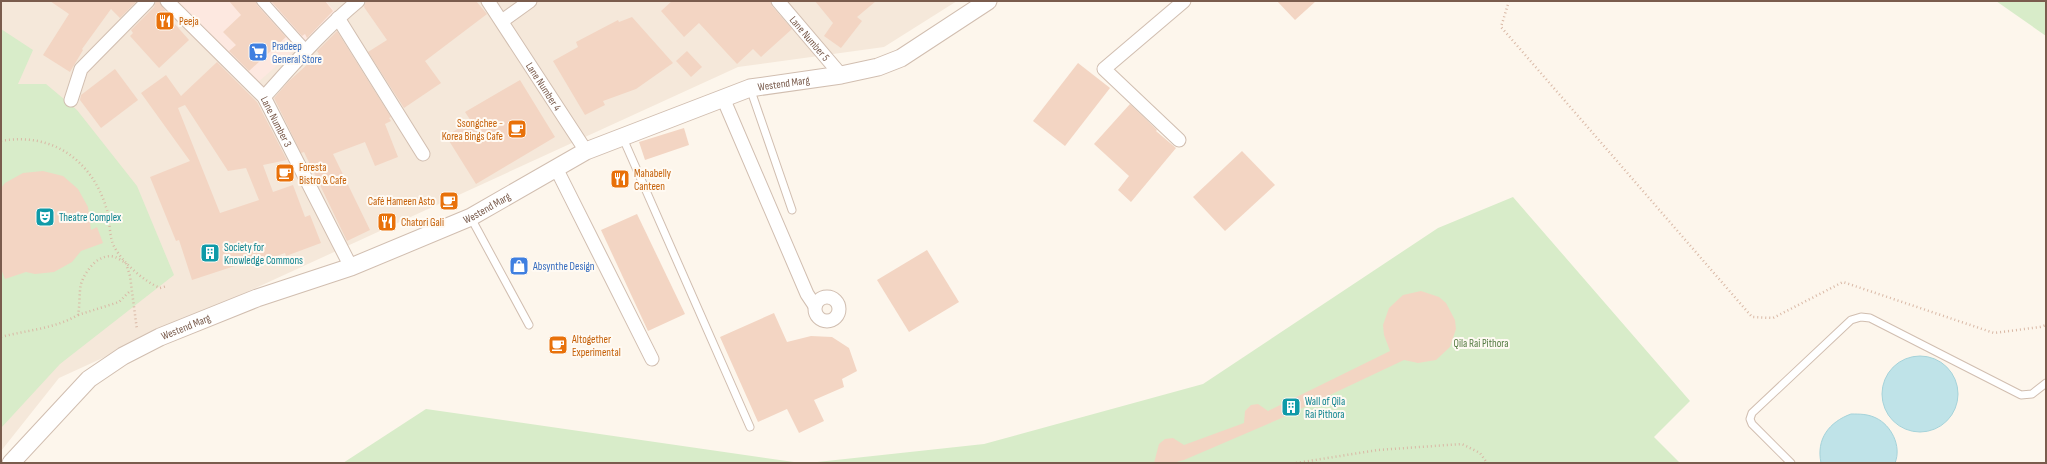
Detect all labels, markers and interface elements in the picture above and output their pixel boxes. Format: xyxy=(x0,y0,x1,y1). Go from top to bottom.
restaurant icon: Peeja xyxy=(154,10,176,32)
street label: Lane Number 5 xyxy=(787,14,832,64)
place label: Peeja xyxy=(179,15,199,28)
place label: Pradeep General Store xyxy=(272,40,322,66)
supermarket icon: Pradeep General Store xyxy=(247,41,269,63)
street label: Lane Number 4 xyxy=(523,60,564,114)
street label: Westend Marg xyxy=(757,73,811,94)
street label: Lane Number 3 xyxy=(258,94,295,150)
place label: Ssongchee - Korea Bings Cafe xyxy=(442,117,503,143)
cafe icon: Ssongchee - Korea Bings Cafe xyxy=(506,118,528,140)
place label: Foresta Bistro & Cafe xyxy=(299,161,347,187)
cafe icon: Foresta Bistro & Cafe xyxy=(274,162,296,184)
place label: Mahabelly Canteen xyxy=(634,167,672,193)
restaurant icon: Mahabelly Canteen xyxy=(609,168,631,190)
street label: Westend Marg xyxy=(461,189,513,227)
cafe icon: Café Hameen Asto xyxy=(438,190,460,212)
place label: Café Hameen Asto xyxy=(368,195,435,208)
theatre icon: Theatre Complex xyxy=(34,206,56,228)
place label: Theatre Complex xyxy=(59,211,121,224)
restaurant icon: Chatori Gali xyxy=(376,211,398,233)
place label: Chatori Gali xyxy=(401,216,444,229)
place label: Society for Knowledge Commons xyxy=(224,241,303,267)
building icon: Society for Knowledge Commons xyxy=(199,242,221,264)
shop icon: Absynthe Design xyxy=(508,255,530,277)
place label: Absynthe Design xyxy=(532,260,595,273)
street label: Westend Marg xyxy=(159,311,213,343)
place label: Altogether Experimental xyxy=(571,333,621,359)
cafe icon: Altogether Experimental xyxy=(547,334,569,356)
park label: Qila Rai Pithora xyxy=(1454,337,1509,350)
place label: Wall of Qila Rai Pithora xyxy=(1305,395,1345,421)
building icon: Wall of Qila Rai Pithora xyxy=(1280,396,1302,418)

